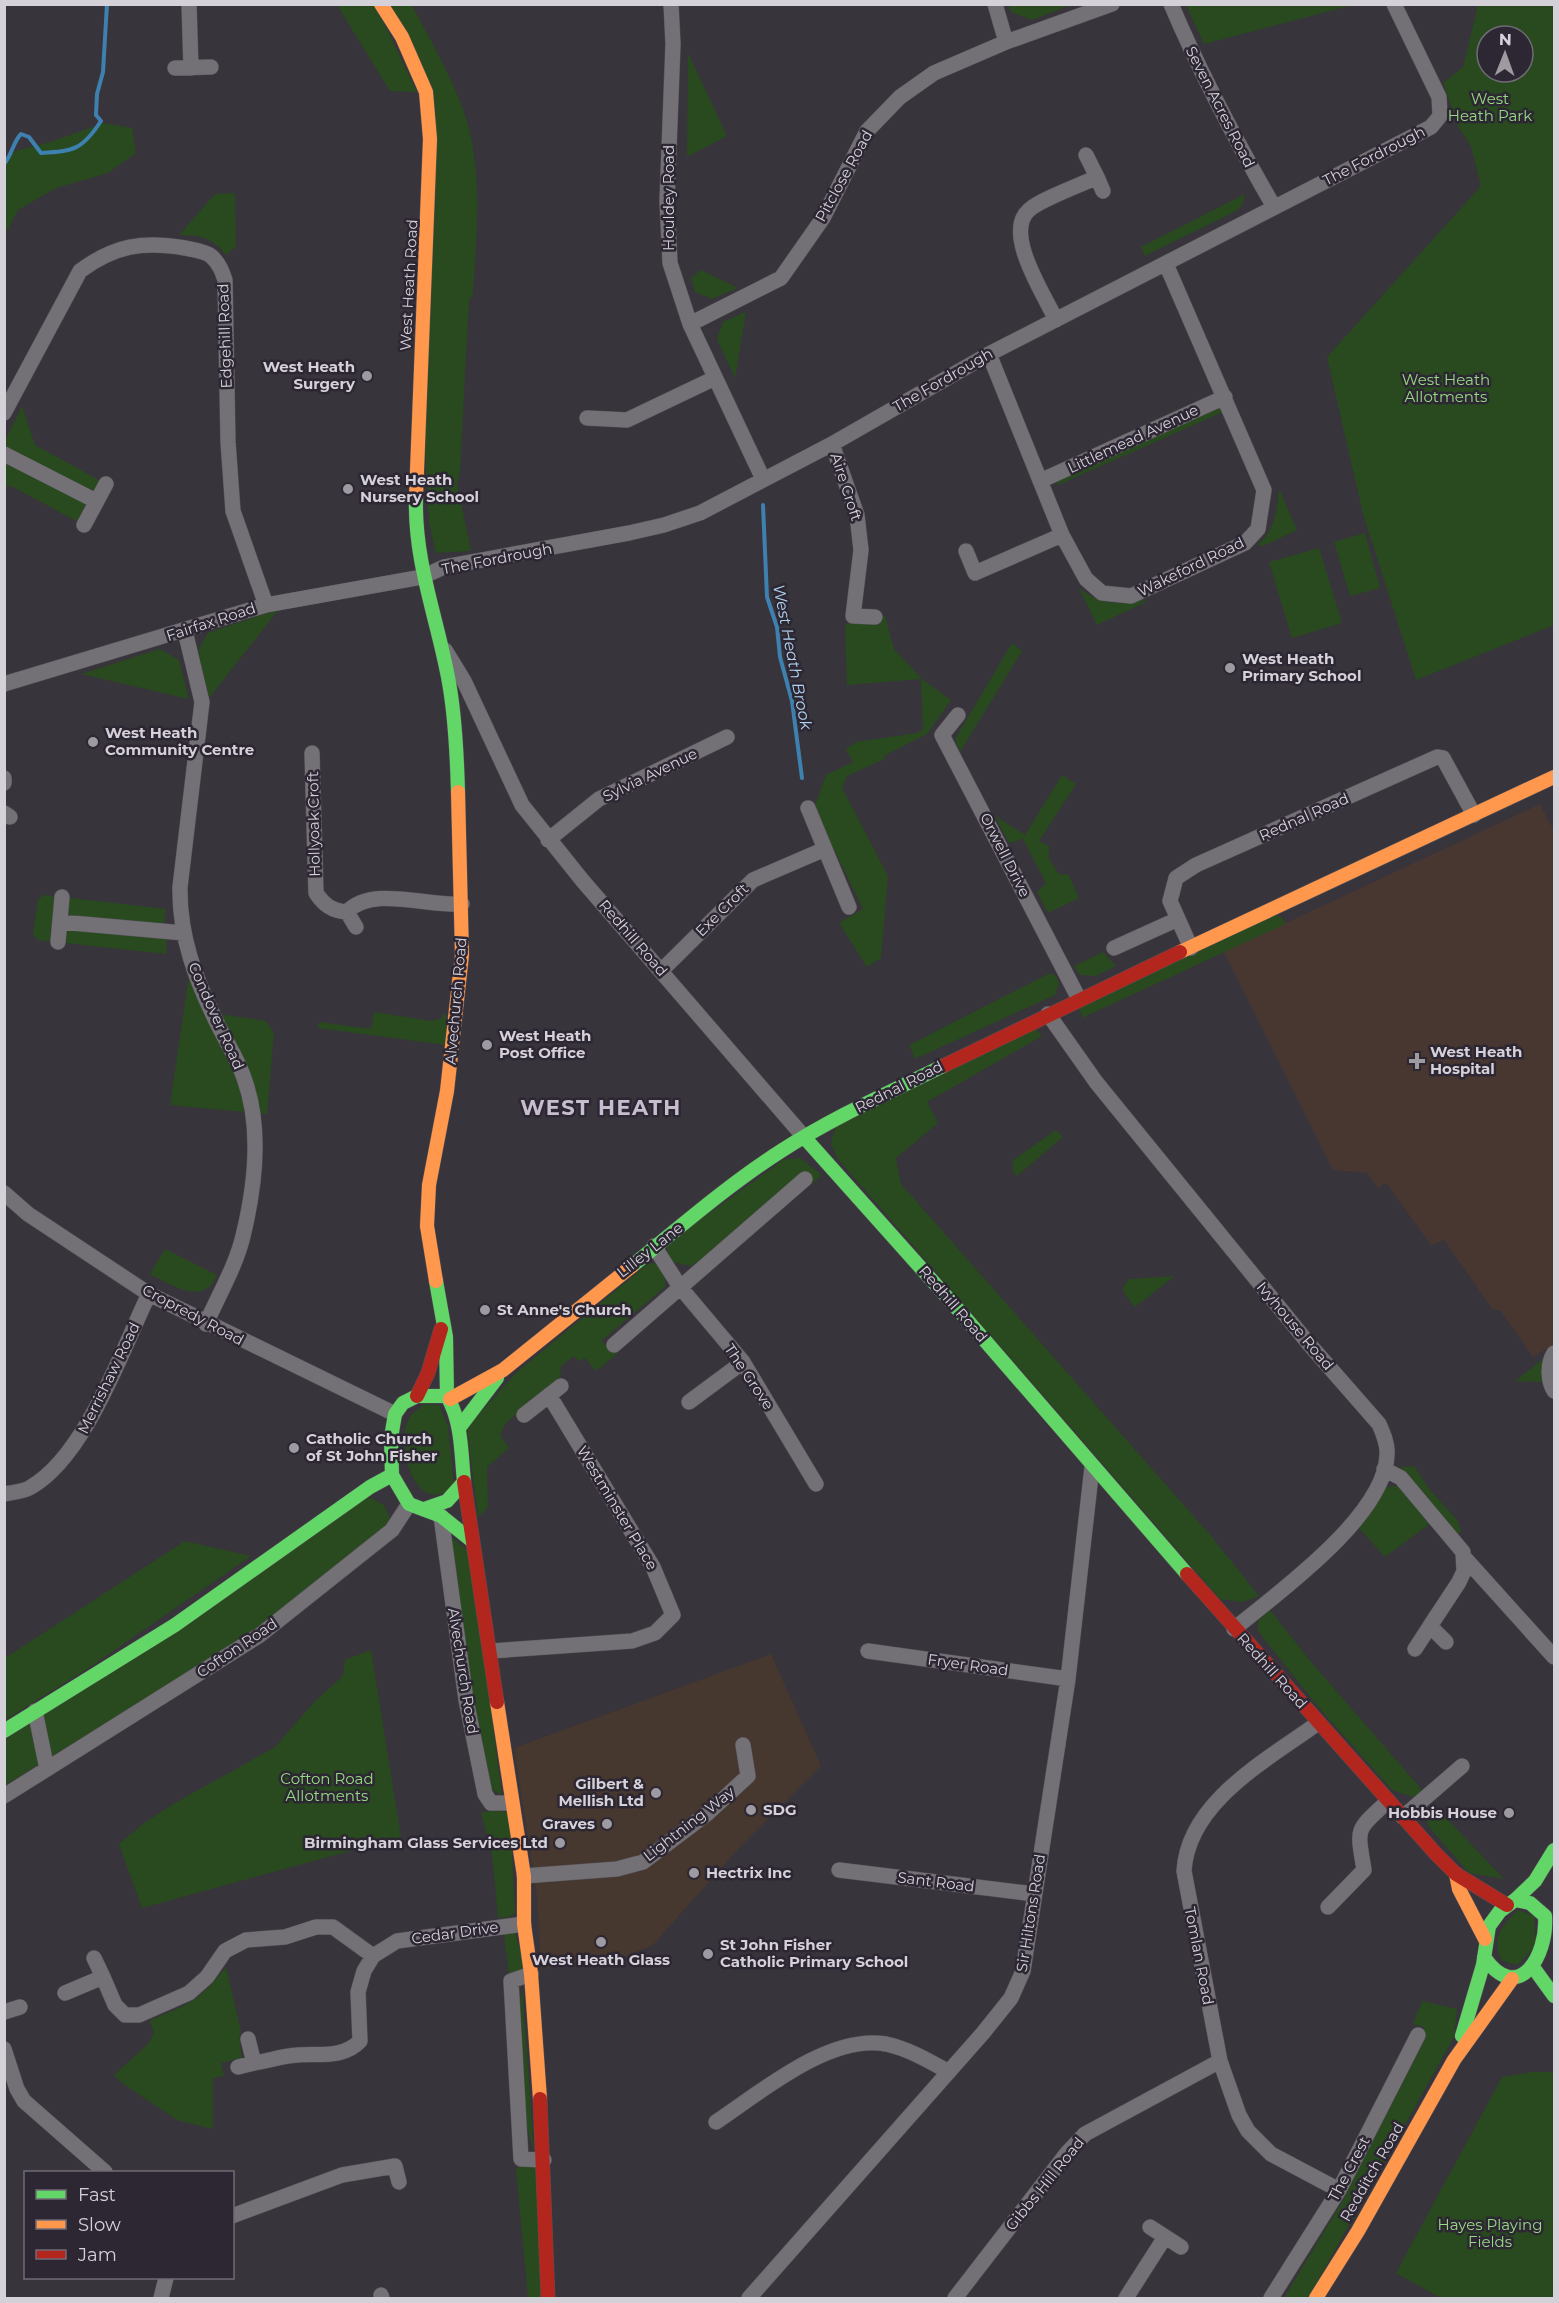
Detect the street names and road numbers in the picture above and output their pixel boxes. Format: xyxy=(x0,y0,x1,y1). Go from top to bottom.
street label: Seven Acres Road xyxy=(1182,43,1259,171)
street label: The Fordrough xyxy=(1320,122,1428,189)
street label: Pitclose Road xyxy=(811,127,877,225)
street label: Houldey Road xyxy=(659,145,678,251)
street label: West Heath Road xyxy=(396,219,421,351)
street label: Edgehill Road xyxy=(213,283,236,389)
street label: The Fordrough xyxy=(889,343,996,416)
street label: Littlemead Avenue xyxy=(1064,400,1201,477)
street label: Aire Croft xyxy=(827,450,866,523)
street label: Wakeford Road xyxy=(1135,533,1247,600)
street label: The Fordrough xyxy=(440,538,554,579)
street label: Fairfax Road xyxy=(164,598,258,645)
street label: Sylvia Avenue xyxy=(599,743,700,806)
street label: Hollyoak Croft xyxy=(303,771,324,877)
street label: Rednal Road xyxy=(1256,788,1352,845)
street label: Orwell Drive xyxy=(976,809,1035,900)
street label: Exe Croft xyxy=(691,879,752,940)
street label: Redhill Road xyxy=(595,895,672,980)
street label: Alvechurch Road xyxy=(440,936,471,1065)
street label: Condover Road xyxy=(184,959,249,1072)
street label: Rednal Road xyxy=(852,1056,946,1117)
street label: Lilley Lane xyxy=(613,1218,687,1281)
street label: Redhill Road xyxy=(915,1261,992,1346)
street label: Ivyhouse Road xyxy=(1253,1277,1338,1374)
street label: Cropredy Road xyxy=(139,1280,247,1349)
street label: Merrishaw Road xyxy=(73,1319,144,1437)
street label: The Grove xyxy=(720,1340,778,1413)
street label: Westminster Place xyxy=(573,1442,662,1573)
street label: Alvechurch Road xyxy=(444,1606,483,1735)
street label: Cofton Road xyxy=(193,1614,281,1682)
street label: Redhill Road xyxy=(1233,1629,1311,1713)
street label: Fryer Road xyxy=(926,1649,1010,1680)
street label: Lightning Way xyxy=(639,1782,739,1865)
street label: Sir Hiltons Road xyxy=(1012,1853,1049,1973)
street label: Sant Road xyxy=(896,1867,976,1896)
street label: Tomlan Road xyxy=(1181,1905,1218,2006)
street label: Cedar Drive xyxy=(410,1917,500,1948)
street label: Redditch Road xyxy=(1335,2119,1408,2225)
street label: Gibbs Hill Road xyxy=(1001,2133,1088,2234)
street label: The Crest xyxy=(1324,2133,1374,2204)

